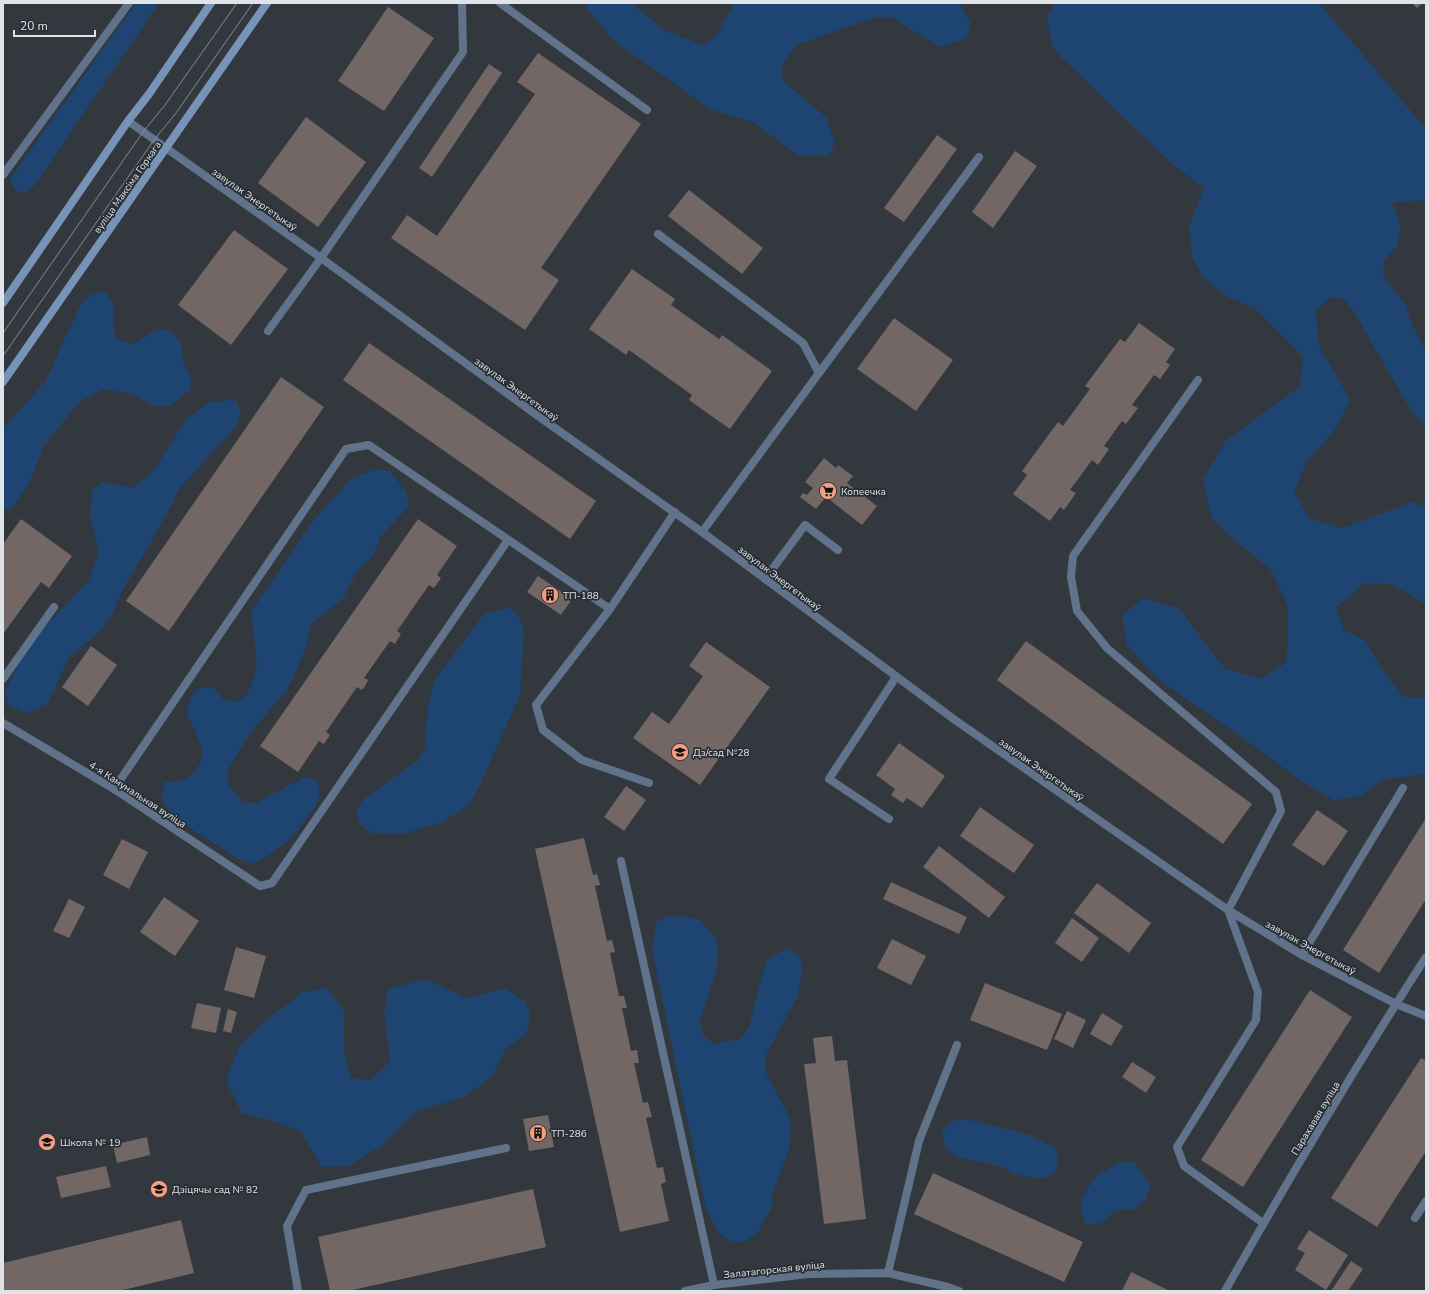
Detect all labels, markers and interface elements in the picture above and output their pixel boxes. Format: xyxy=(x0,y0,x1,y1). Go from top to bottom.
scale bar xyxy=(14,12,95,38)
text: 20 m xyxy=(20,18,48,34)
street label: вуліца Максіма Горкага xyxy=(91,139,165,236)
street label: завулак Энергетыкаў xyxy=(209,165,300,235)
street label: завулак Энергетыкаў xyxy=(471,354,562,426)
supermarket icon: Копеечка xyxy=(818,481,838,501)
place label: Копеечка xyxy=(841,485,886,499)
street label: завулак Энергетыкаў xyxy=(735,543,825,615)
building icon: ТП-188 xyxy=(540,585,560,605)
place label: ТП-188 xyxy=(563,589,599,603)
street label: завулак Энергетыкаў xyxy=(996,735,1087,805)
school or university icon: Дз/сад №28 xyxy=(670,742,690,762)
place label: Дз/сад №28 xyxy=(693,746,749,760)
street label: 4-я Камунальная вуліца xyxy=(86,758,189,832)
street label: завулак Энергетыкаў xyxy=(1263,917,1359,979)
street label: Парахавая вуліца xyxy=(1288,1079,1343,1158)
building icon: ТП-286 xyxy=(528,1123,548,1143)
place label: ТП-286 xyxy=(551,1127,587,1141)
school or university icon: Школа № 19 xyxy=(37,1132,57,1152)
place label: Школа № 19 xyxy=(60,1136,120,1150)
school or university icon: Дзіцячы сад № 82 xyxy=(149,1179,169,1199)
place label: Дзіцячы сад № 82 xyxy=(172,1183,258,1197)
street label: Залатагорская вуліца xyxy=(723,1258,826,1282)

